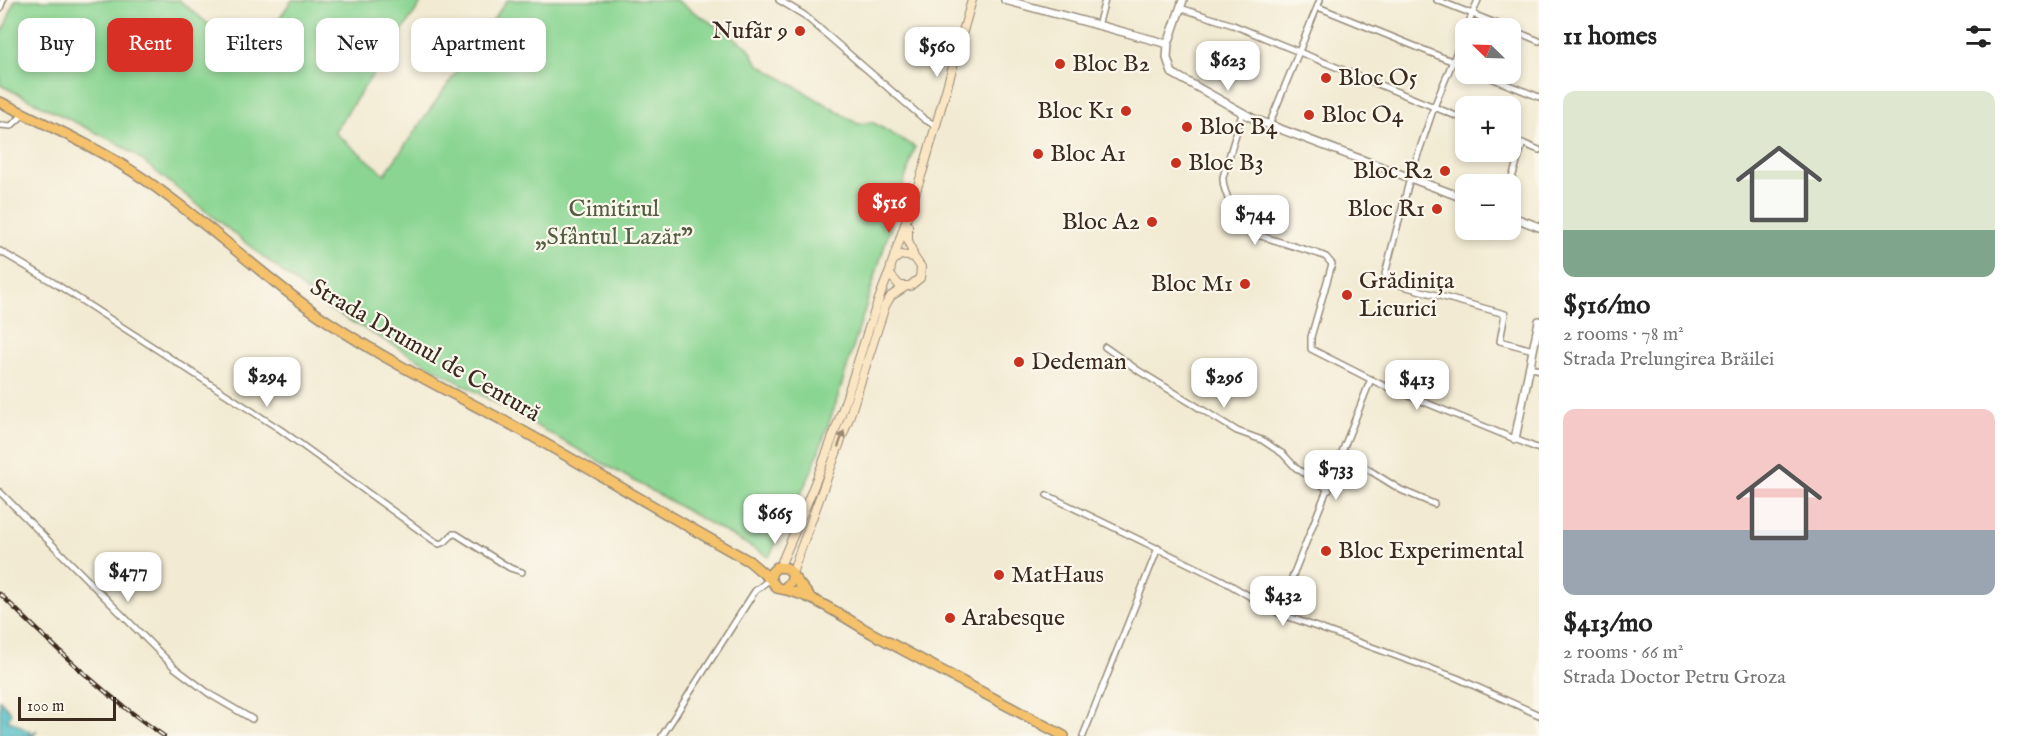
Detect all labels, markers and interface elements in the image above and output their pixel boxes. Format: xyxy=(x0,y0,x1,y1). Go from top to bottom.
place label: Nufăr 9 xyxy=(712,16,788,47)
chip: Buy xyxy=(18,18,95,72)
chip: Rent xyxy=(107,18,193,72)
chip: Filters xyxy=(205,18,304,72)
chip: New xyxy=(316,18,399,72)
chip: Apartment xyxy=(411,18,546,72)
north arrow xyxy=(1455,18,1521,84)
map controls xyxy=(1455,18,1521,240)
text: 11 homes xyxy=(1563,20,1657,53)
icon: filters xyxy=(1962,20,1995,53)
marker: Nufăr 9 xyxy=(793,24,807,38)
pin: $560 xyxy=(901,27,973,78)
text: $560 xyxy=(919,34,955,59)
pin: $623 xyxy=(1192,41,1264,92)
text: $623 xyxy=(1210,48,1246,73)
place label: Bloc B2 xyxy=(1072,49,1150,80)
marker: Bloc B2 xyxy=(1053,57,1067,71)
place label: Bloc O5 xyxy=(1338,63,1418,94)
marker: Bloc O5 xyxy=(1319,71,1333,85)
place label: Bloc K1 xyxy=(1037,96,1114,127)
button: + xyxy=(1455,96,1521,162)
place label: Bloc O4 xyxy=(1321,100,1404,131)
marker: Bloc K1 xyxy=(1119,104,1133,118)
marker: Bloc O4 xyxy=(1302,108,1316,122)
place label: Bloc B4 xyxy=(1199,112,1278,143)
marker: Bloc B4 xyxy=(1180,120,1194,134)
icon: home xyxy=(1725,130,1833,238)
place label: Bloc A1 xyxy=(1050,139,1126,170)
marker: Bloc A1 xyxy=(1031,147,1045,161)
place label: Bloc B3 xyxy=(1188,148,1264,179)
marker: Bloc B3 xyxy=(1169,156,1183,170)
place label: Bloc R2 xyxy=(1353,156,1433,187)
marker: Bloc R2 xyxy=(1438,164,1452,178)
button: − xyxy=(1455,174,1521,240)
pin: $516 xyxy=(853,183,925,234)
text: $516 xyxy=(872,190,906,215)
park label: Cimitirul „Sfântul Lazăr” xyxy=(535,194,693,253)
place label: Bloc R1 xyxy=(1347,194,1425,225)
pin: $744 xyxy=(1219,195,1291,246)
text: $744 xyxy=(1235,202,1275,227)
marker: Bloc R1 xyxy=(1430,202,1444,216)
place label: Bloc A2 xyxy=(1062,207,1140,238)
marker: Bloc A2 xyxy=(1145,215,1159,229)
place label: Grădinița Licurici xyxy=(1359,266,1455,325)
place label: Bloc M1 xyxy=(1151,269,1233,300)
street label: Strada Drumul de Centură xyxy=(304,272,546,430)
marker: Bloc M1 xyxy=(1238,277,1252,291)
marker: Grădinița Licurici xyxy=(1340,288,1354,302)
text: $516/mo xyxy=(1563,289,1650,322)
text: 2 rooms · 78 m² xyxy=(1563,322,1684,347)
place label: Dedeman xyxy=(1031,347,1127,378)
text: Strada Prelungirea Brăilei xyxy=(1563,347,1774,372)
marker: Dedeman xyxy=(1012,355,1026,369)
pin: $294 xyxy=(231,357,303,408)
pin: $296 xyxy=(1188,358,1260,409)
pin: $413 xyxy=(1381,360,1453,411)
text: $294 xyxy=(248,364,286,389)
text: $296 xyxy=(1205,365,1243,390)
text: $413 xyxy=(1399,367,1435,392)
one-way arrow xyxy=(837,430,846,448)
icon: home xyxy=(1725,448,1833,556)
pin: $733 xyxy=(1300,450,1372,501)
text: $733 xyxy=(1318,457,1354,482)
pin: $665 xyxy=(739,494,811,545)
text: $665 xyxy=(757,501,793,526)
place label: Bloc Experimental xyxy=(1338,536,1524,567)
marker: Bloc Experimental xyxy=(1319,544,1333,558)
pin: $477 xyxy=(92,552,164,603)
text: $477 xyxy=(109,559,147,584)
place label: MatHaus xyxy=(1011,560,1104,591)
marker: MatHaus xyxy=(992,568,1006,582)
pin: $432 xyxy=(1247,576,1319,627)
text: $432 xyxy=(1264,583,1302,608)
place label: Arabesque xyxy=(961,603,1065,634)
text: $413/mo xyxy=(1563,607,1652,640)
marker: Arabesque xyxy=(943,611,957,625)
text: 2 rooms · 66 m² xyxy=(1563,640,1684,665)
text: Strada Doctor Petru Groza xyxy=(1563,665,1786,690)
scale bar xyxy=(18,694,116,722)
text: 100 m xyxy=(27,697,64,717)

